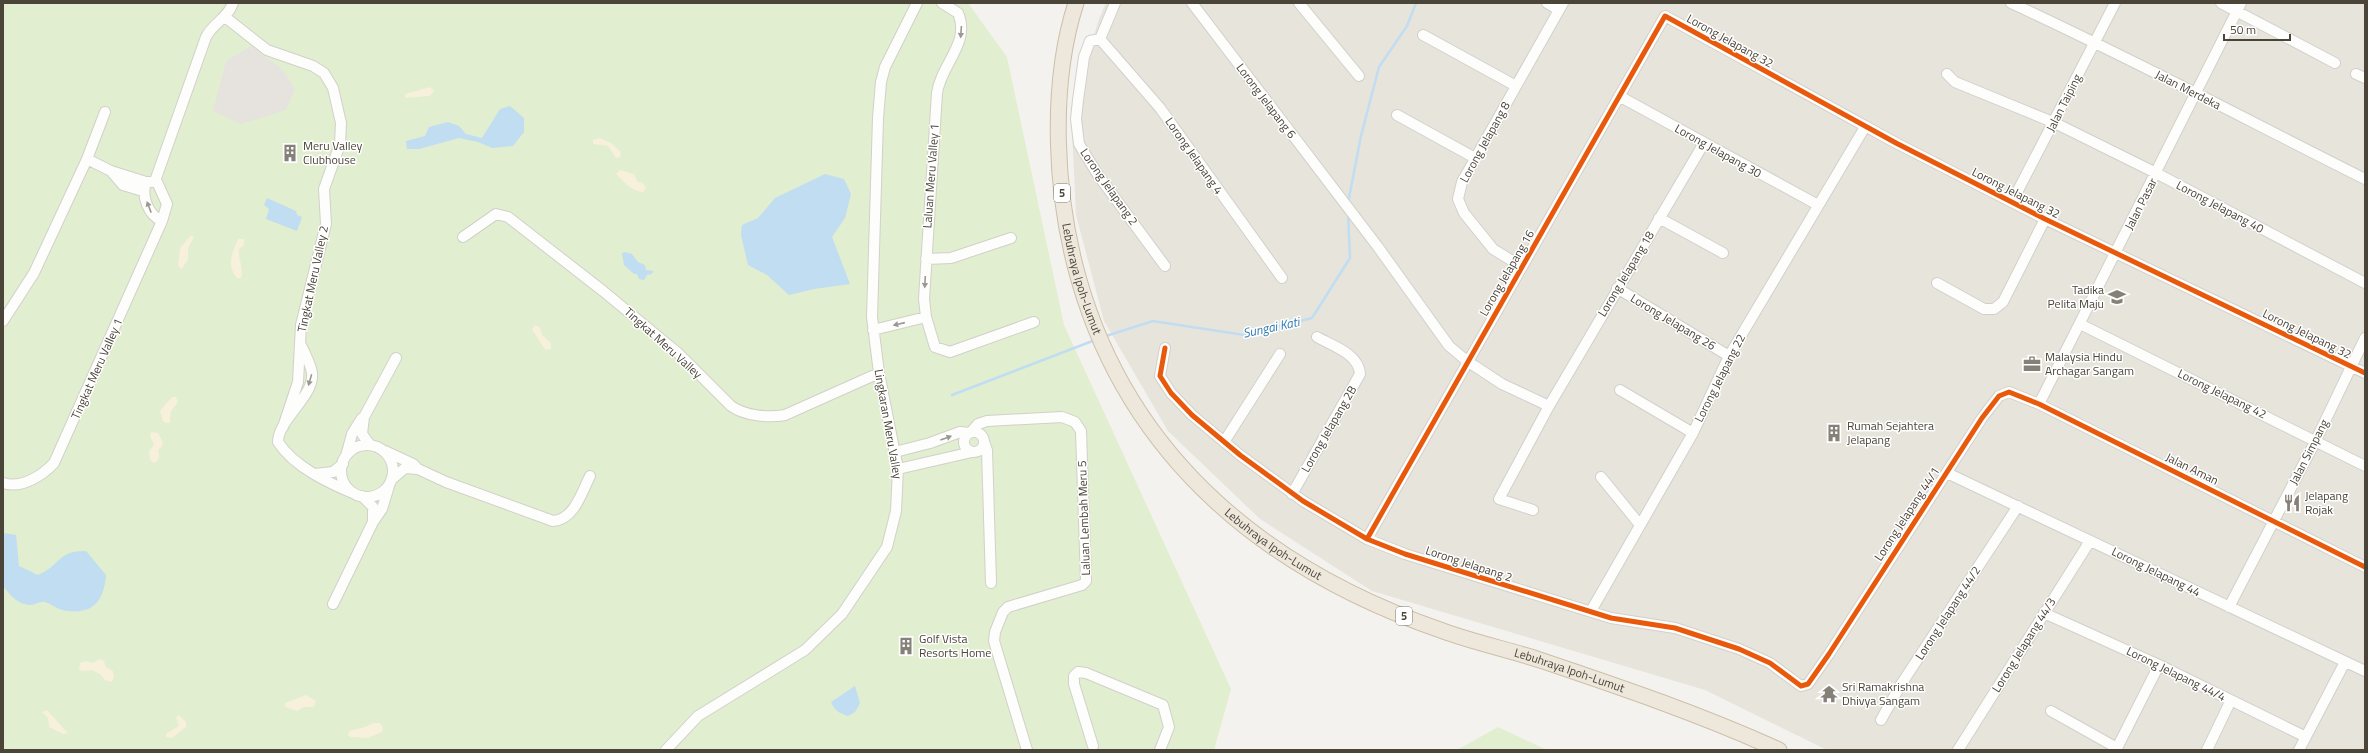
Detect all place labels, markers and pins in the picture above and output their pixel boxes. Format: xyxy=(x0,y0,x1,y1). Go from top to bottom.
place label: Meru Valley Clubhouse xyxy=(303,136,362,169)
building icon: Meru Valley Clubhouse xyxy=(280,143,300,163)
place label: Tadika Pelita Maju xyxy=(2048,280,2104,313)
school or university icon: Tadika Pelita Maju xyxy=(2107,287,2127,307)
place label: Malaysia Hindu Archagar Sangam xyxy=(2045,347,2134,380)
office icon: Malaysia Hindu Archagar Sangam xyxy=(2022,354,2042,374)
place label: Rumah Sejahtera Jelapang xyxy=(1847,416,1934,449)
building icon: Rumah Sejahtera Jelapang xyxy=(1824,423,1844,443)
place label: Jelapang Rojak xyxy=(2305,486,2348,519)
restaurant icon: Jelapang Rojak xyxy=(2282,493,2302,513)
place label: Golf Vista Resorts Home xyxy=(919,629,991,662)
building icon: Golf Vista Resorts Home xyxy=(896,636,916,656)
place label: Sri Ramakrishna Dhivya Sangam xyxy=(1842,677,1924,710)
temple icon: Sri Ramakrishna Dhivya Sangam xyxy=(1819,684,1839,704)

